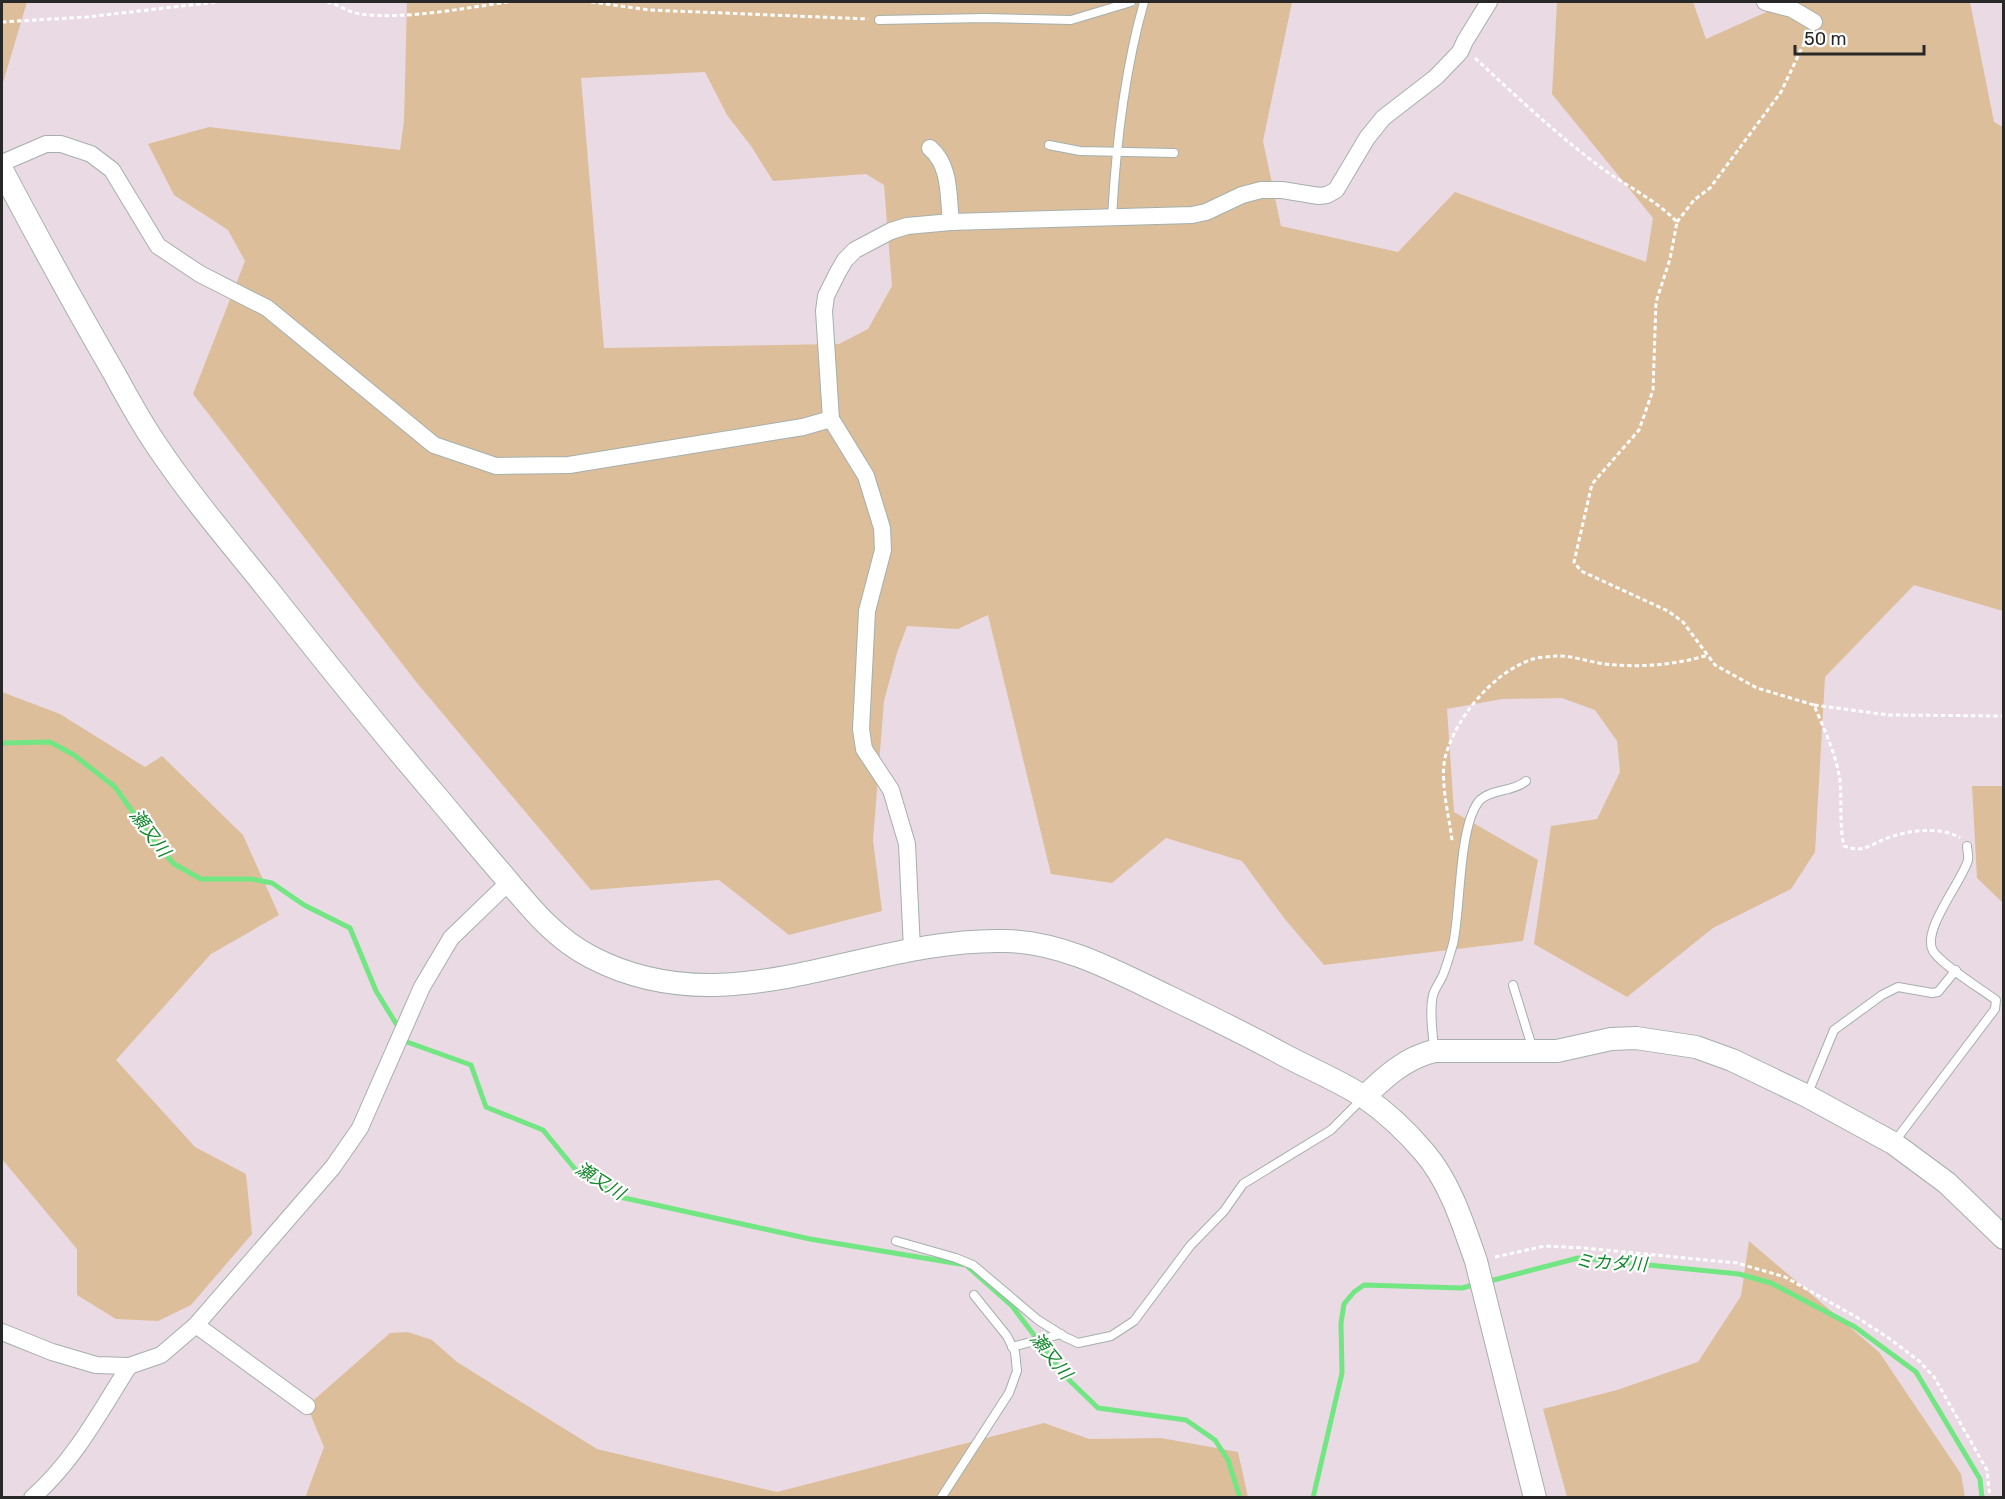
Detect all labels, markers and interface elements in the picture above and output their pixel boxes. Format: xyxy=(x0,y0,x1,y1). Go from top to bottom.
scale bar xyxy=(1795,18,1924,56)
text: 50 m xyxy=(1804,28,1847,50)
water label: 瀬又川 xyxy=(125,805,176,863)
water label: 瀬又川 xyxy=(571,1157,630,1206)
water label: ミカダ川 xyxy=(1574,1250,1650,1276)
water label: 瀬又川 xyxy=(1025,1328,1078,1385)

